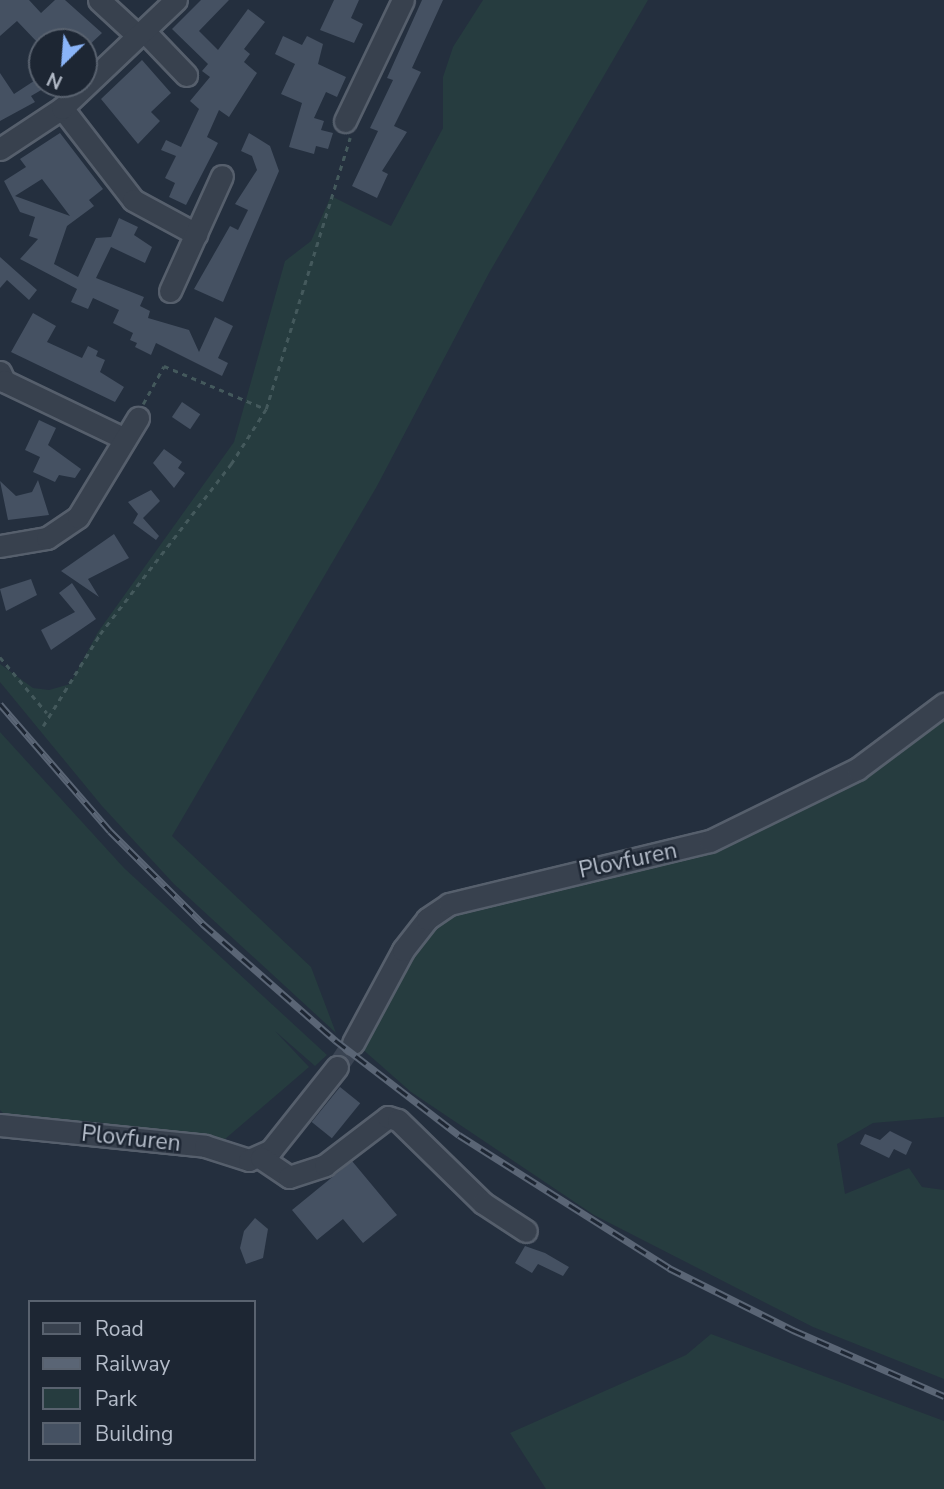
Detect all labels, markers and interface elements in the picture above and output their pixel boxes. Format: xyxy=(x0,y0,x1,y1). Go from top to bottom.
north arrow xyxy=(28,28,98,98)
text: N xyxy=(43,65,67,95)
street label: Plovfuren xyxy=(576,837,680,885)
street label: Plovfuren xyxy=(80,1120,182,1158)
legend xyxy=(28,1300,256,1461)
text: Road xyxy=(95,1315,144,1343)
text: Railway xyxy=(95,1350,170,1378)
text: Park xyxy=(95,1385,137,1413)
text: Building xyxy=(95,1420,173,1448)

